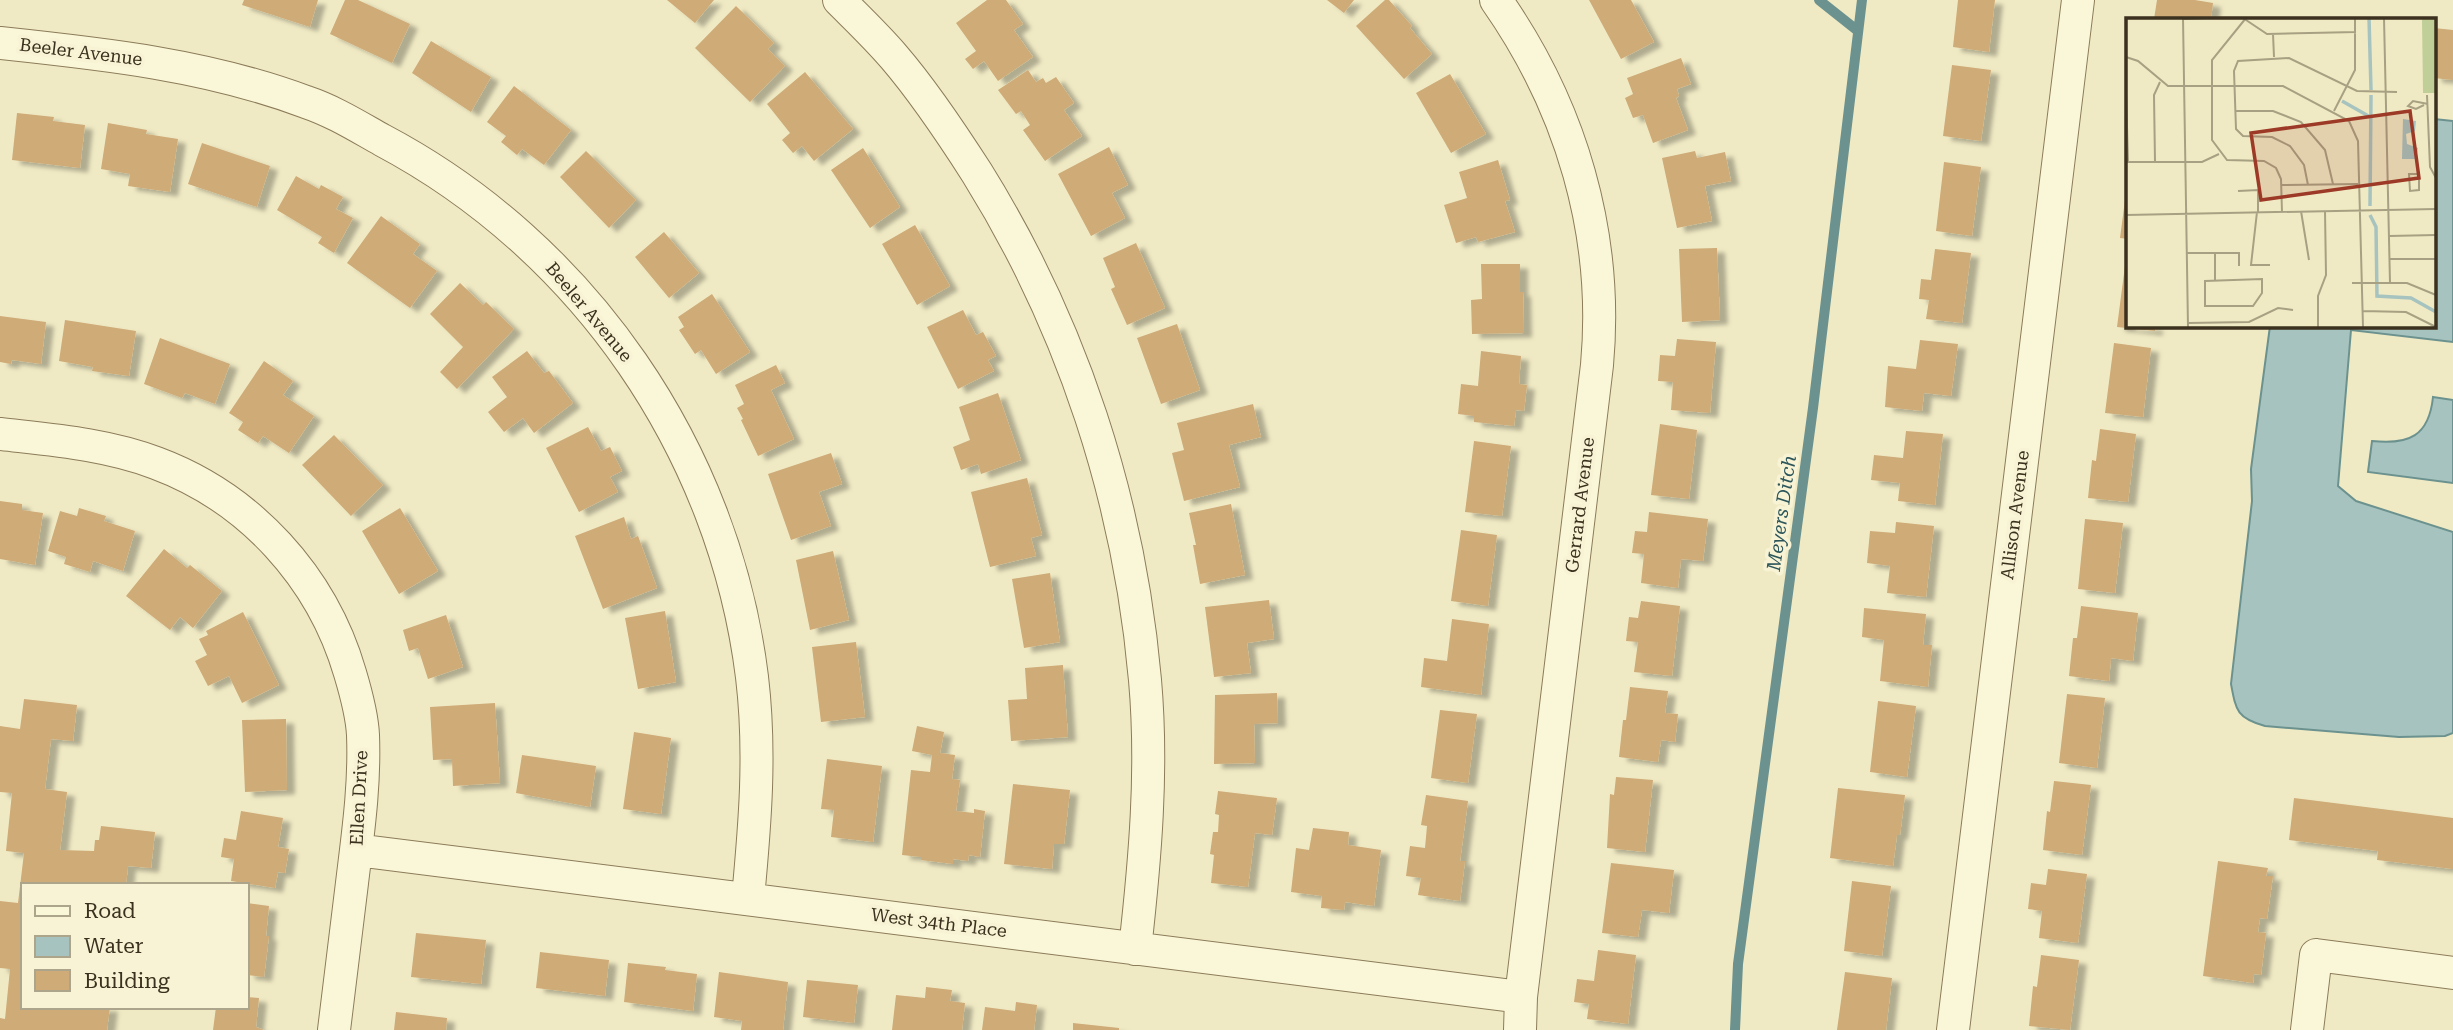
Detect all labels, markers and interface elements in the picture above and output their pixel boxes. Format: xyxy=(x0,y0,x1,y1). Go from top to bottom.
inset map xyxy=(2126,18,2436,327)
street label: Beeler Avenue xyxy=(18,34,144,69)
street label: Beeler Avenue xyxy=(542,258,637,366)
street label: Gerrard Avenue xyxy=(1561,436,1598,574)
street label: Allison Avenue xyxy=(1996,449,2033,581)
water label: Meyers Ditch xyxy=(1762,454,1801,573)
street label: Ellen Drive xyxy=(346,750,371,846)
legend xyxy=(21,883,248,1009)
text: Road xyxy=(84,899,136,923)
street label: West 34th Place xyxy=(870,904,1008,941)
text: Water xyxy=(84,934,144,958)
text: Building xyxy=(84,969,170,993)

